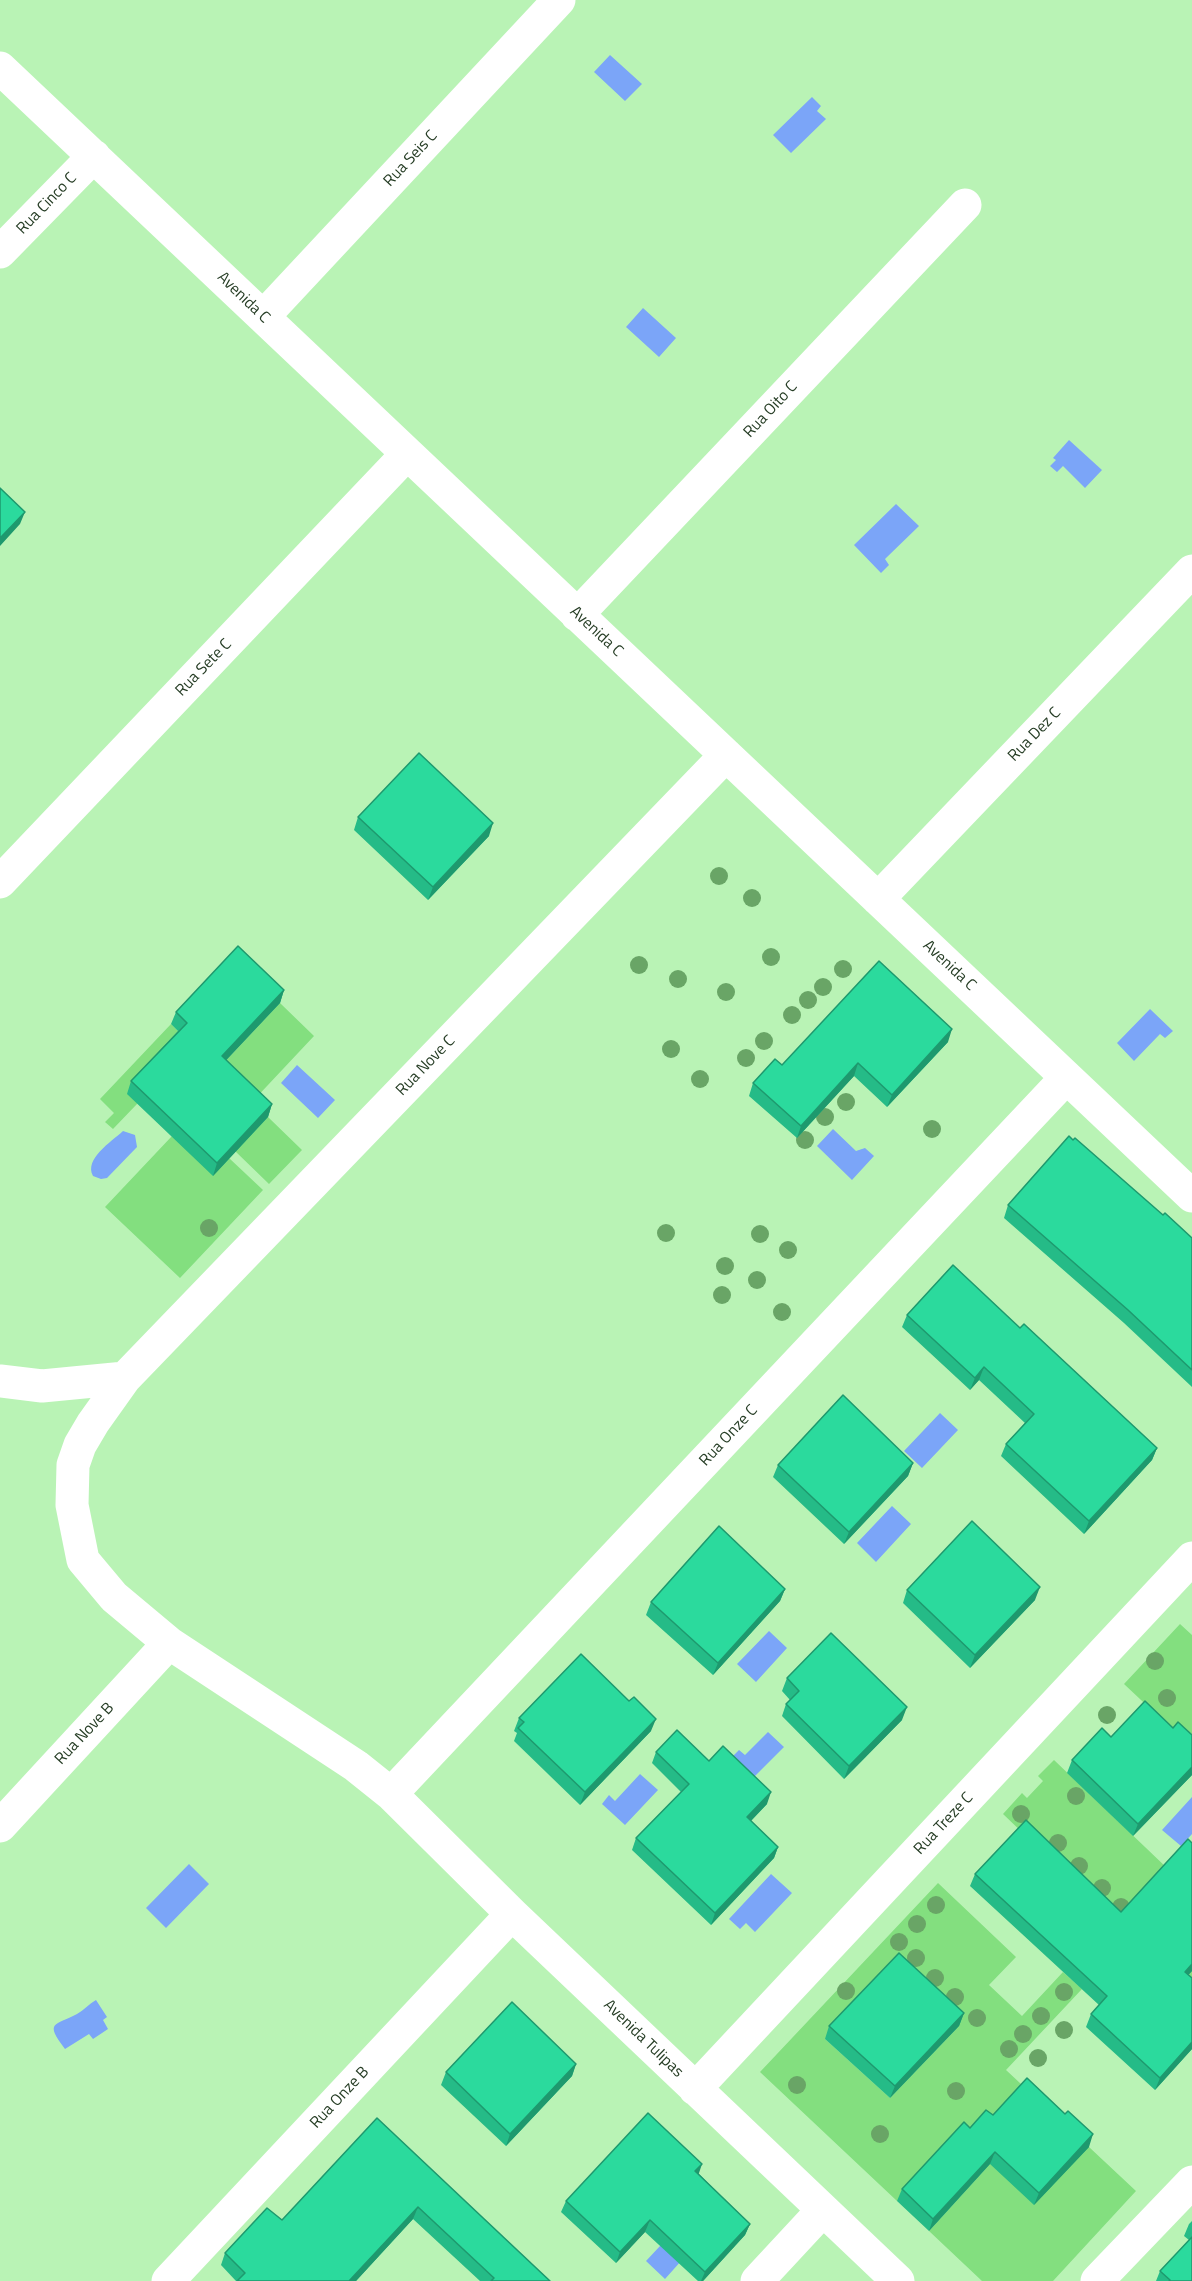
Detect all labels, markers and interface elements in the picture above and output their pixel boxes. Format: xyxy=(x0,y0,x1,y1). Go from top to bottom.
street label: Rua Seis C xyxy=(380,127,442,191)
street label: Rua Cinco C xyxy=(13,169,81,239)
street label: Avenida C xyxy=(213,268,273,328)
street label: Rua Oito C xyxy=(740,378,802,442)
street label: Avenida C xyxy=(565,603,627,661)
street label: Rua Sete C xyxy=(172,635,236,701)
street label: Rua Dez C xyxy=(1005,704,1065,766)
street label: Avenida C xyxy=(918,937,980,995)
street label: Rua Nove C xyxy=(392,1032,460,1100)
street label: Rua Onze C xyxy=(696,1401,762,1471)
street label: Rua Nove B xyxy=(51,1699,119,1769)
street label: Rua Treze C xyxy=(910,1789,978,1859)
street label: Avenida Tulipas xyxy=(599,1996,687,2082)
street label: Rua Onze B xyxy=(306,2063,374,2133)

